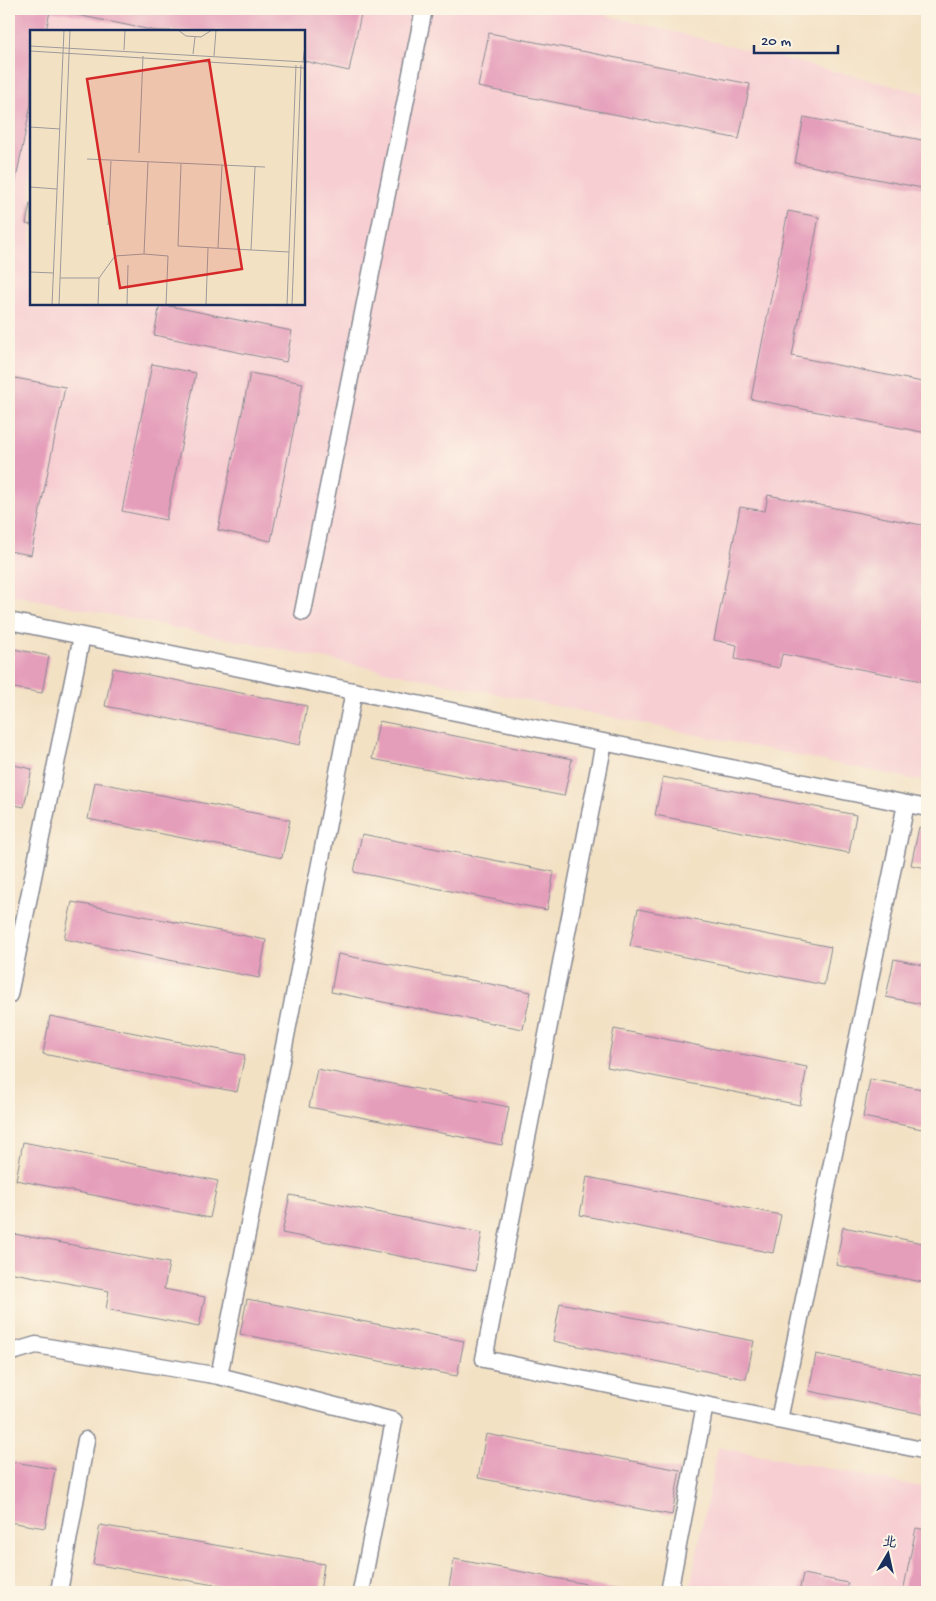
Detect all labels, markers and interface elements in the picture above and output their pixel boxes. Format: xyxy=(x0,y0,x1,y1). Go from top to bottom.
scale bar xyxy=(754,22,837,54)
inset map xyxy=(30,30,305,305)
text: 20 m xyxy=(761,33,791,51)
north arrow xyxy=(864,1528,914,1578)
text: 北 xyxy=(881,1534,898,1553)

